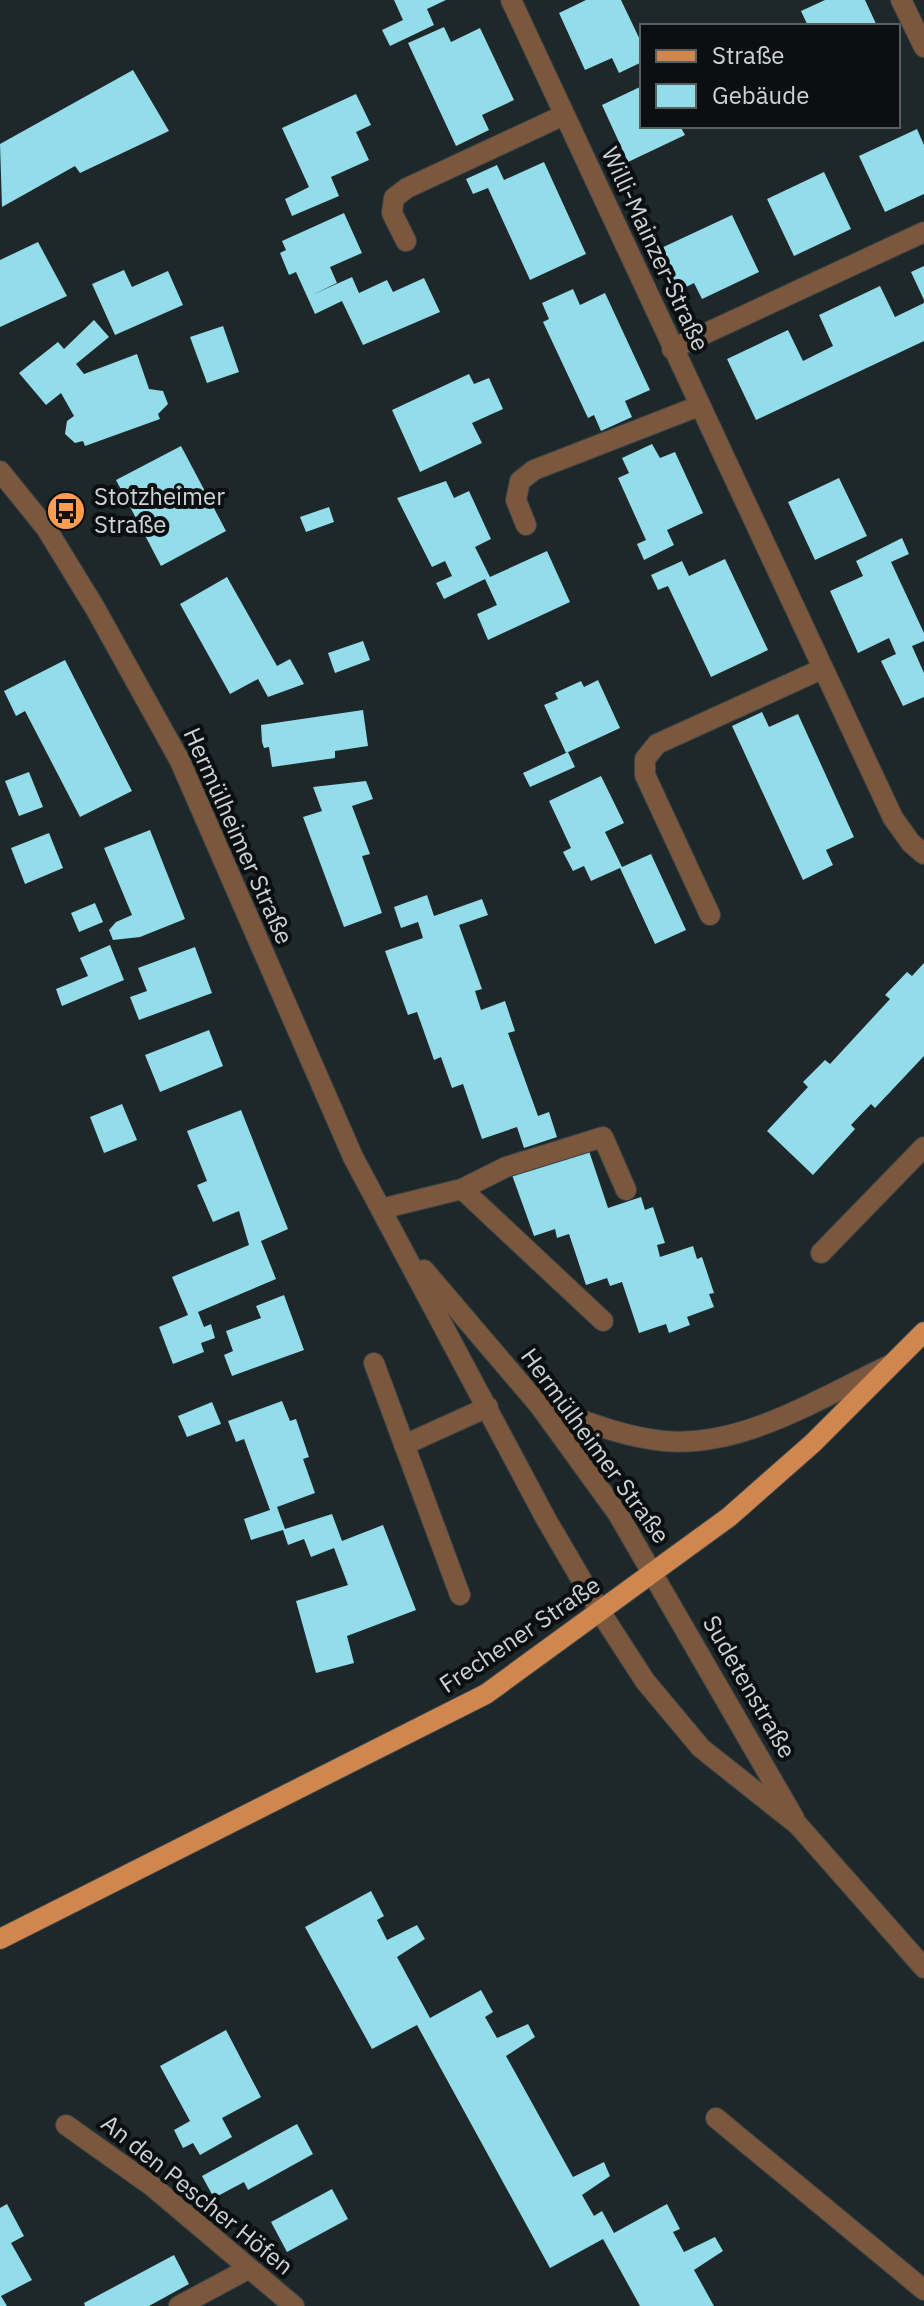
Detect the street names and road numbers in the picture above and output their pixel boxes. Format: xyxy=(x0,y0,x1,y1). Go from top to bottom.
street label: Willi-Mainzer-Straße xyxy=(595,141,717,356)
street label: Hermülheimer Straße xyxy=(177,722,301,949)
street label: Hermülheimer Straße xyxy=(514,1341,677,1549)
street label: Frechener Straße xyxy=(433,1569,606,1700)
street label: Sudetenstraße xyxy=(696,1609,804,1764)
street label: An den Pescher Höfen xyxy=(95,2107,300,2282)

